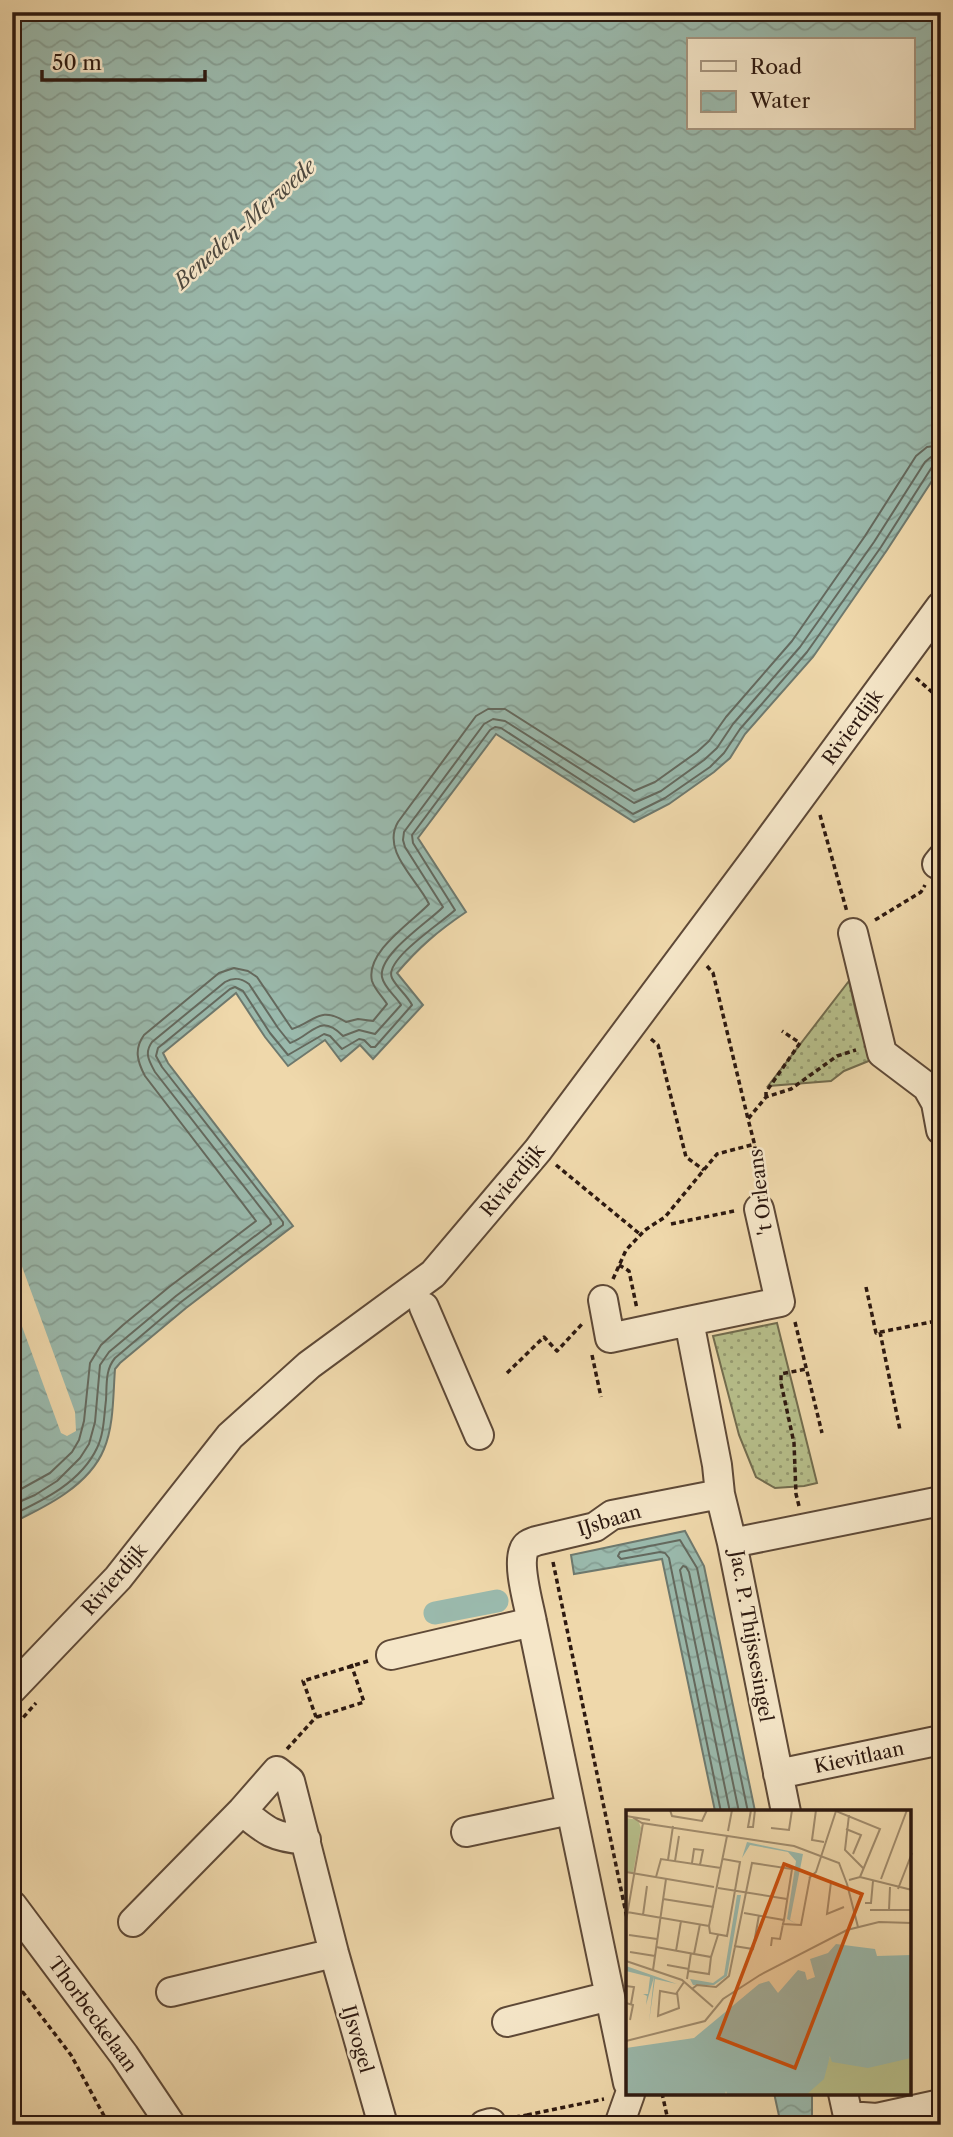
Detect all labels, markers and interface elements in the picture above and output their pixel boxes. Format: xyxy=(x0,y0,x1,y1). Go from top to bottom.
scale bar xyxy=(42,38,205,82)
legend xyxy=(687,38,914,130)
text: 50 m xyxy=(52,50,102,75)
text: Road xyxy=(750,54,802,79)
text: Water xyxy=(749,88,810,113)
water label: Beneden-Merwede xyxy=(167,153,321,295)
street label: Rivierdijk xyxy=(817,684,888,770)
street label: Rivierdijk xyxy=(475,1139,550,1221)
street label: 't Orleans xyxy=(744,1148,777,1236)
street label: IJsbaan xyxy=(575,1500,644,1541)
street label: Rivierdijk xyxy=(77,1538,152,1620)
street label: Jac. P. Thijssesingel xyxy=(725,1546,778,1724)
street label: Kievitlaan xyxy=(812,1737,906,1778)
inset map xyxy=(626,1810,911,2095)
street label: Thorbeckelaan xyxy=(43,1952,142,2076)
street label: IJsvogel xyxy=(337,2003,378,2076)

